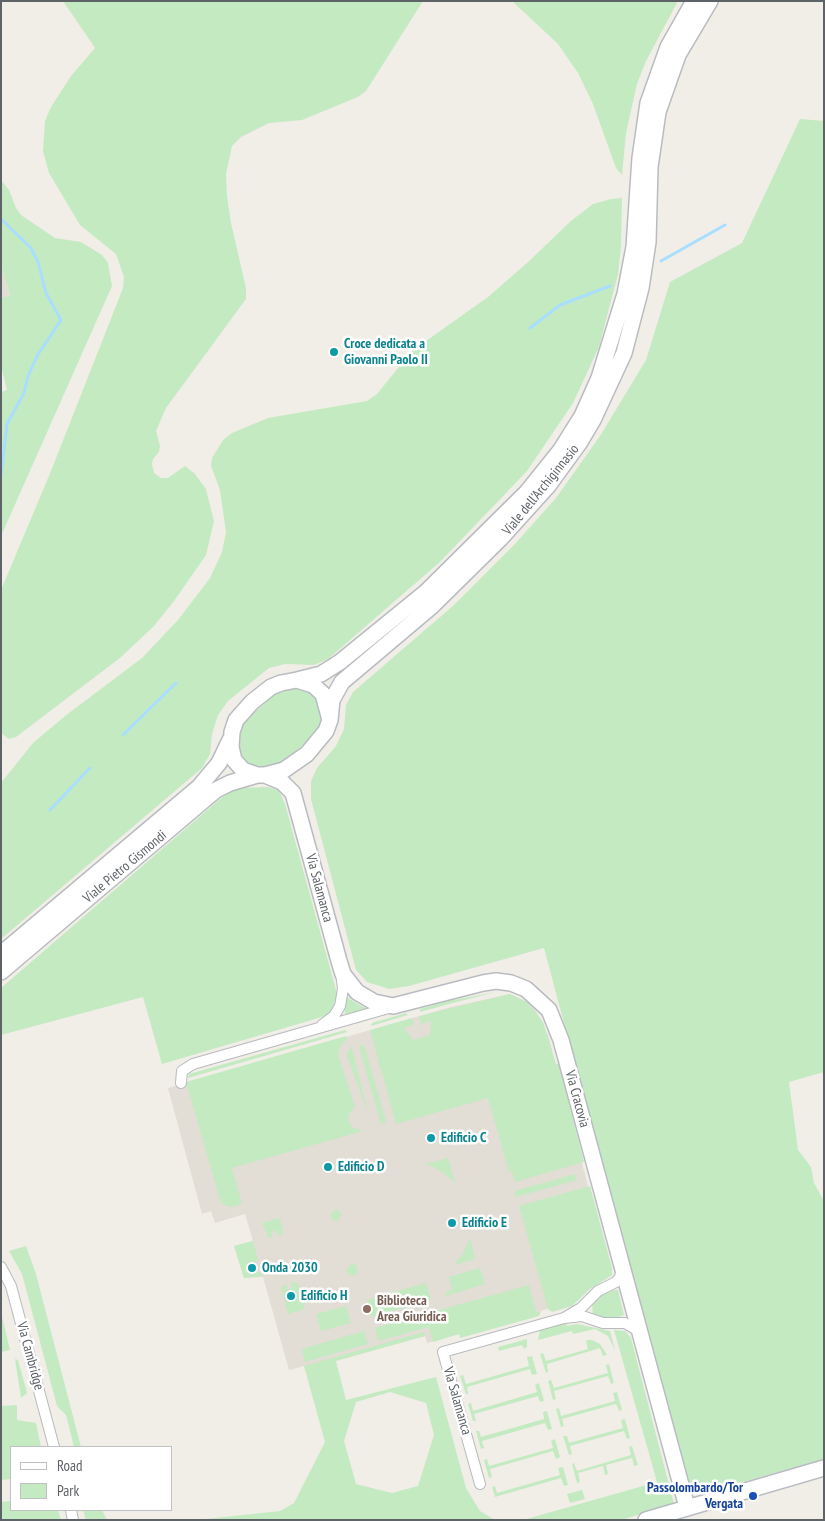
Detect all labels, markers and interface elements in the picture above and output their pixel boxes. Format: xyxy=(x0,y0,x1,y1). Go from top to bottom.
place label: Croce dedicata a Giovanni Paolo II xyxy=(344,336,428,368)
marker: Croce dedicata a Giovanni Paolo II xyxy=(328,346,340,358)
street label: Viale dell'Archiginnasio xyxy=(499,441,583,539)
street label: Viale Pietro Gismondi xyxy=(80,827,170,907)
street label: Via Salamanca xyxy=(302,852,336,924)
street label: Via Cracovia xyxy=(561,1069,593,1129)
place label: Edificio C xyxy=(441,1130,486,1146)
marker: Edificio C xyxy=(425,1132,437,1144)
place label: Edificio D xyxy=(338,1159,384,1175)
marker: Edificio D xyxy=(322,1161,334,1173)
place label: Edificio E xyxy=(462,1215,507,1231)
marker: Edificio E xyxy=(446,1217,458,1229)
place label: Onda 2030 xyxy=(262,1260,318,1276)
marker: Onda 2030 xyxy=(246,1262,258,1274)
place label: Edificio H xyxy=(301,1288,347,1304)
marker: Edificio H xyxy=(285,1290,297,1302)
place label: Biblioteca Area Giuridica xyxy=(377,1293,446,1325)
marker: Biblioteca Area Giuridica xyxy=(361,1303,373,1315)
street label: Via Cambridge xyxy=(13,1320,47,1392)
street label: Via Salamanca xyxy=(439,1365,475,1437)
legend xyxy=(10,1446,172,1511)
text: Road xyxy=(57,1456,83,1475)
place label: Passolombardo/Tor Vergata xyxy=(647,1480,743,1512)
text: Park xyxy=(57,1481,79,1500)
marker: Passolombardo/Tor Vergata xyxy=(747,1490,759,1502)

